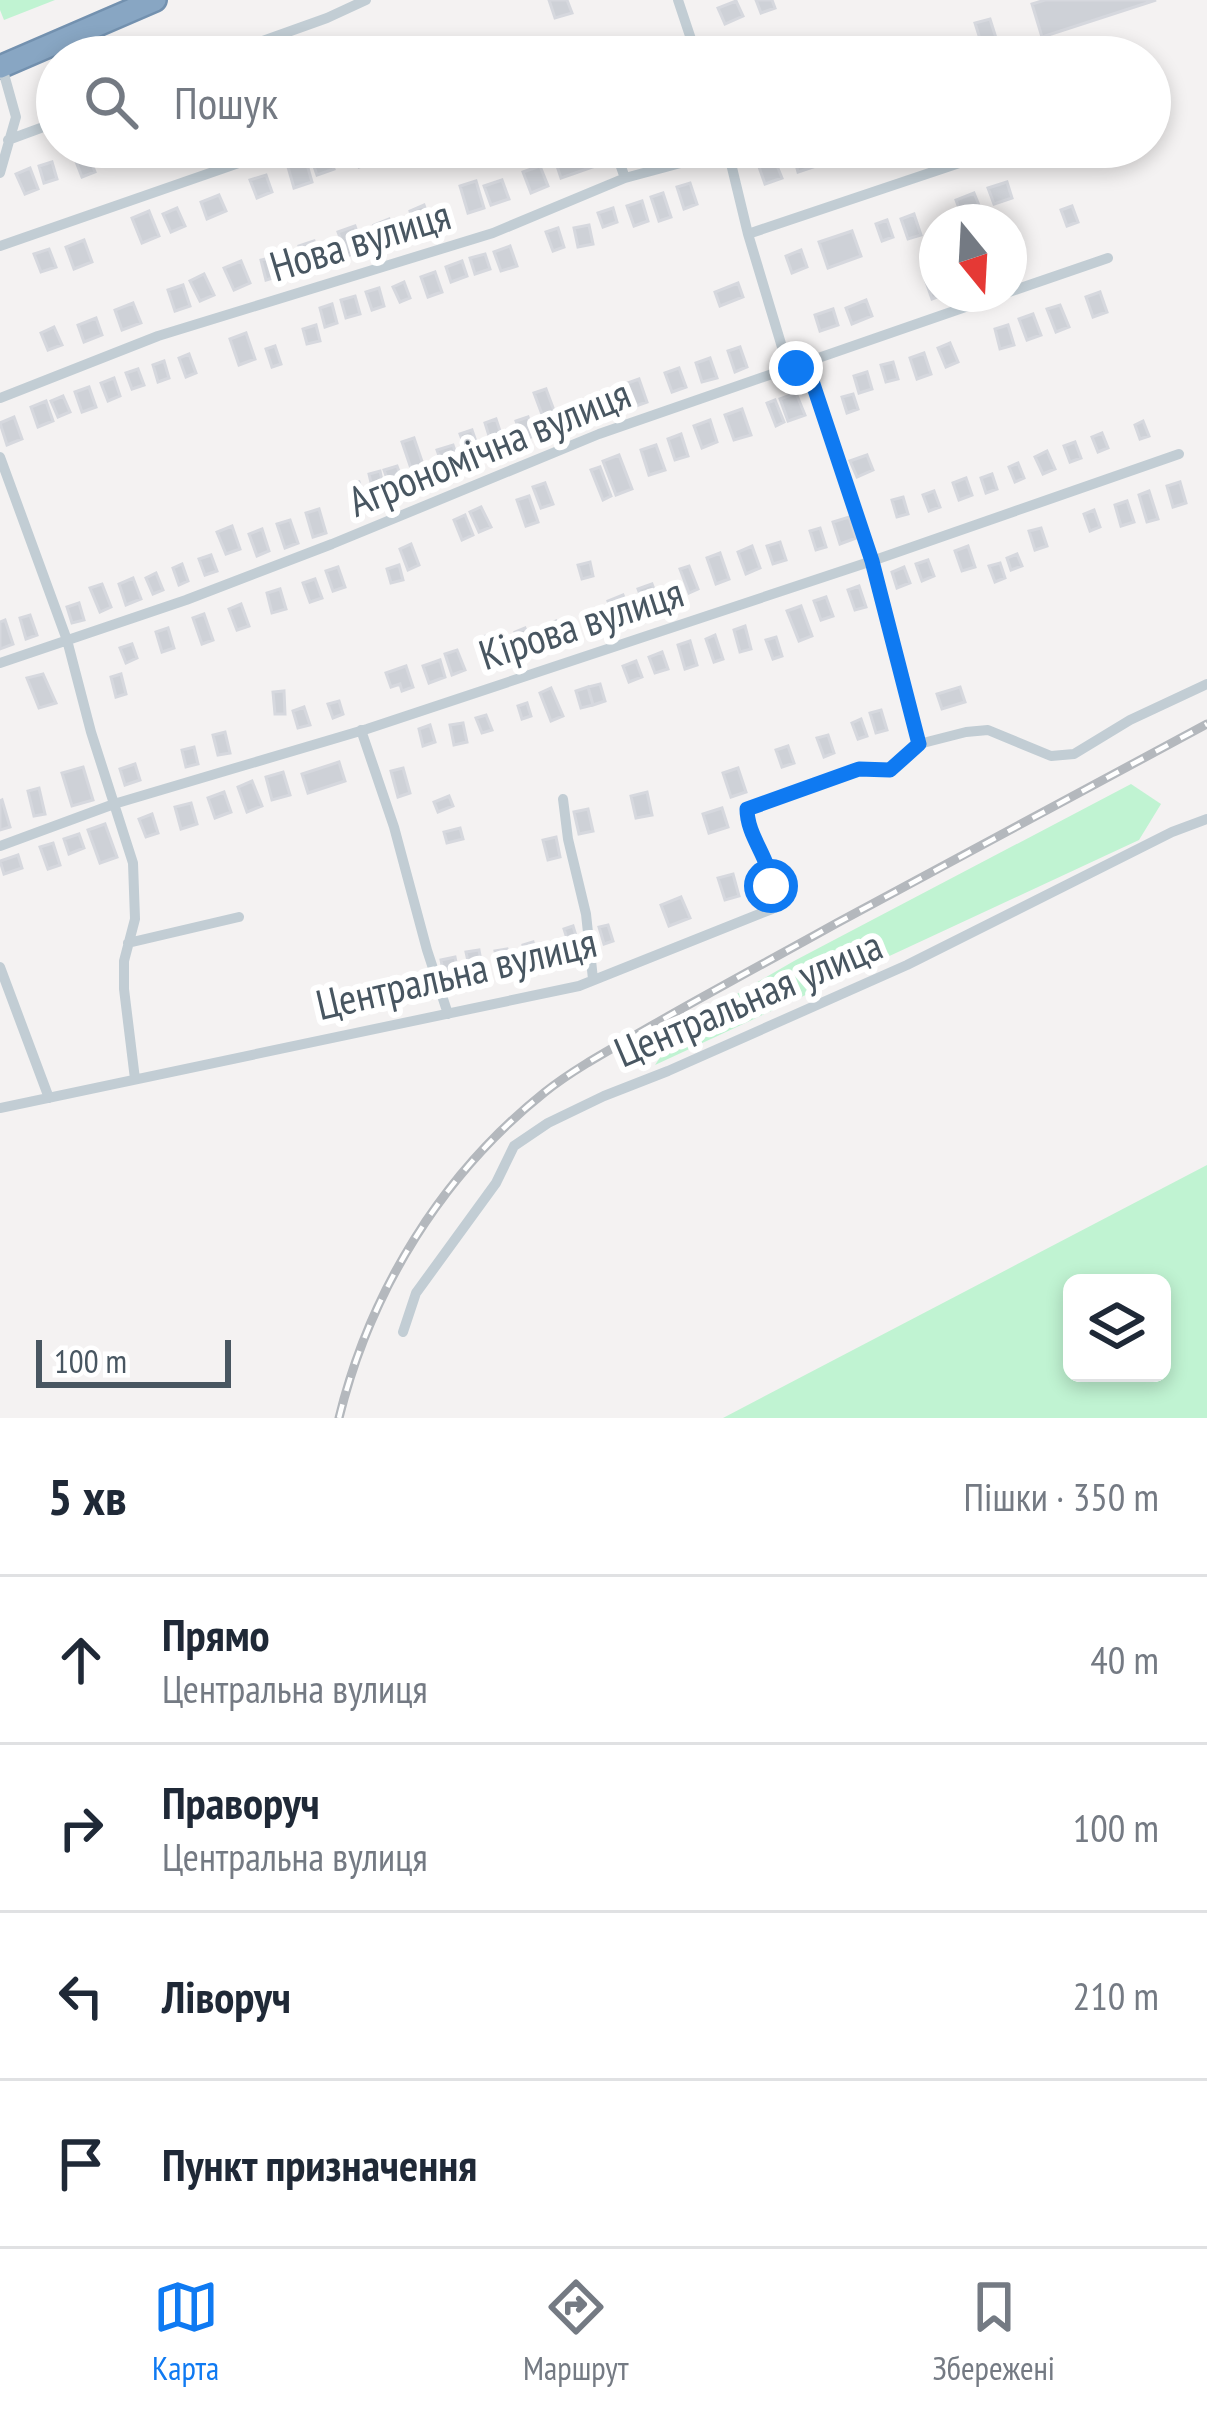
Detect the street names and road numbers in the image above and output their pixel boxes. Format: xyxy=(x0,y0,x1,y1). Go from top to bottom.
street label: Нова вулиця xyxy=(263,187,457,293)
street label: Агрономічна вулиця xyxy=(340,365,638,529)
street label: Кірова вулиця xyxy=(472,564,690,682)
street label: Центральна вулиця xyxy=(311,914,601,1032)
street label: Центральная улица xyxy=(606,917,890,1079)

